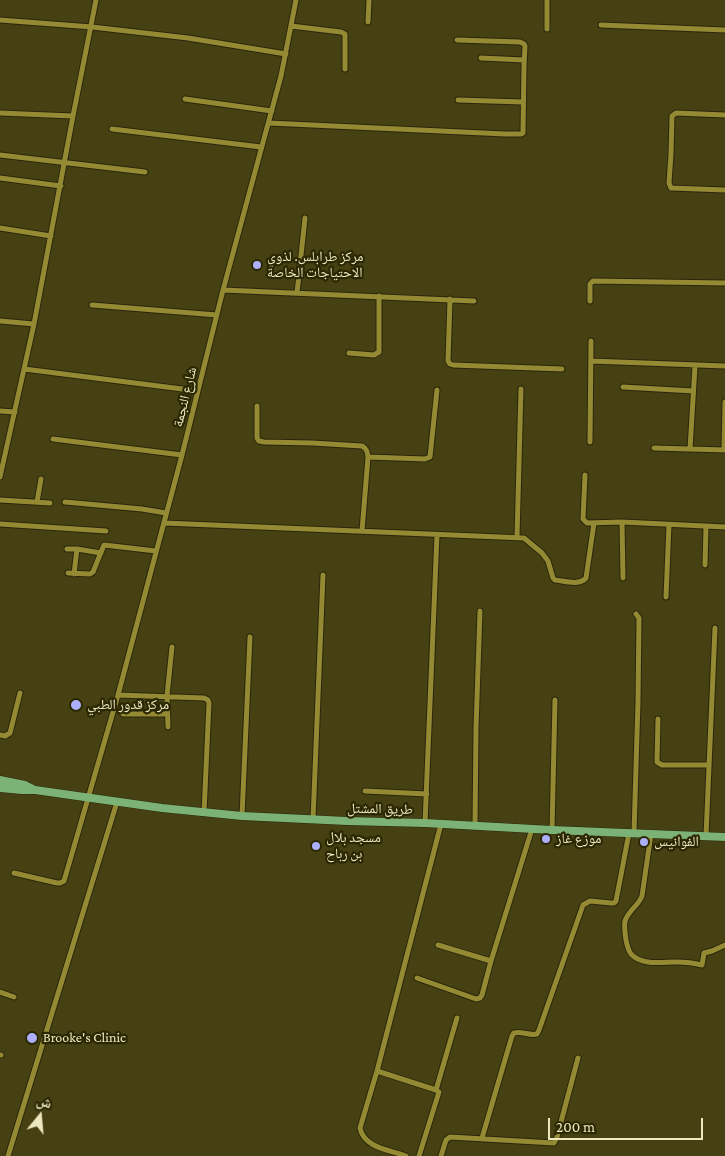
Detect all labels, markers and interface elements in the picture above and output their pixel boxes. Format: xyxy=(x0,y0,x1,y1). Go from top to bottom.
place label: مركز طرابلس. لذوي الاحتياجات الخاصة xyxy=(267,249,364,282)
marker: مركز طرابلس. لذوي الاحتياجات الخاصة xyxy=(251,259,263,271)
street label: شارع النجمة xyxy=(169,365,201,429)
place label: مركز قدور الطبي xyxy=(87,697,169,713)
marker: مركز قدور الطبي xyxy=(69,698,83,712)
street label: طريق المشتل xyxy=(347,800,413,818)
place label: مسجد بلال بن رباح xyxy=(326,830,381,862)
place label: موزع غاز xyxy=(556,831,601,847)
marker: موزع غاز xyxy=(540,833,552,845)
place label: الفوانيس xyxy=(654,834,699,850)
marker: الفوانيس xyxy=(638,836,650,848)
marker: مسجد بلال بن رباح xyxy=(310,840,322,852)
place label: Brooke's Clinic xyxy=(43,1030,126,1046)
marker: Brooke's Clinic xyxy=(25,1031,39,1045)
north arrow xyxy=(15,1091,65,1141)
text: ش xyxy=(35,1092,54,1111)
scale bar xyxy=(550,1108,705,1140)
text: 200 m xyxy=(556,1119,595,1135)

